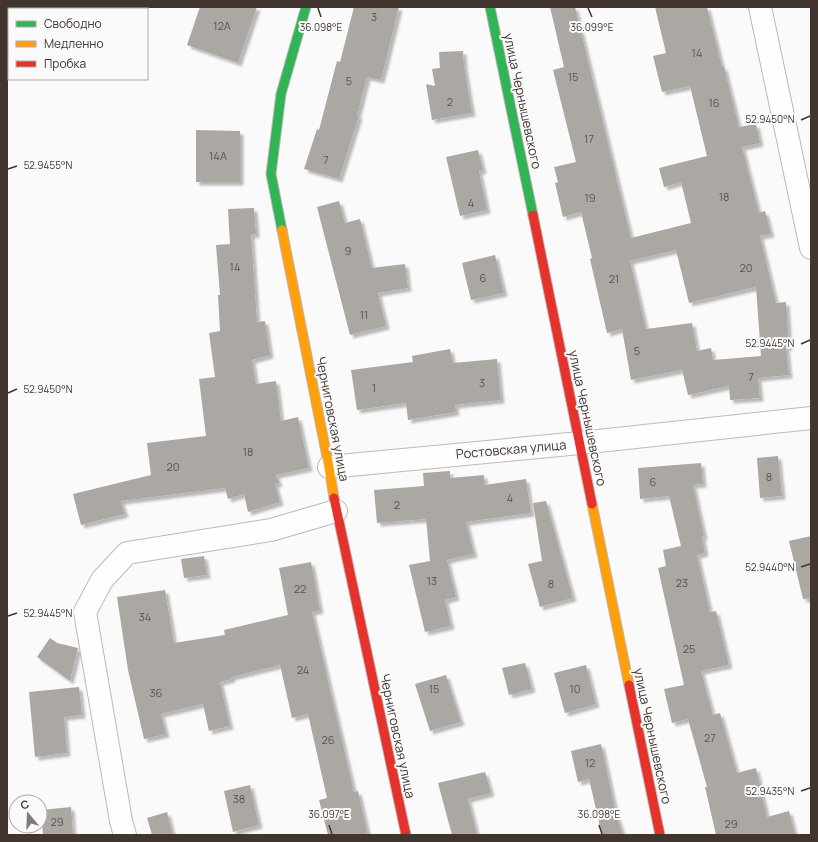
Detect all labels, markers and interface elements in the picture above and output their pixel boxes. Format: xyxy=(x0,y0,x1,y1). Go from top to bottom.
legend xyxy=(8,8,148,80)
house number: 3 xyxy=(371,9,377,24)
text: Свободно xyxy=(44,15,102,32)
house number: 12А xyxy=(213,18,231,33)
text: 36.098°E xyxy=(300,20,343,34)
text: 36.099°E xyxy=(571,20,614,34)
street label: улица Чернышевского xyxy=(500,31,546,171)
text: Медленно xyxy=(44,35,104,52)
house number: 14 xyxy=(692,45,702,60)
text: Пробка xyxy=(44,55,86,72)
house number: 15 xyxy=(568,69,578,84)
house number: 5 xyxy=(346,73,352,88)
house number: 2 xyxy=(447,94,453,109)
house number: 16 xyxy=(708,95,720,110)
text: 52.9450°N xyxy=(745,112,795,126)
house number: 17 xyxy=(584,131,594,146)
house number: 14А xyxy=(209,148,227,163)
house number: 7 xyxy=(323,152,329,167)
text: 52.9455°N xyxy=(24,158,73,172)
house number: 18 xyxy=(719,189,729,204)
house number: 19 xyxy=(584,190,596,205)
house number: 4 xyxy=(468,195,474,210)
house number: 9 xyxy=(345,243,352,258)
house number: 14 xyxy=(230,259,240,274)
house number: 20 xyxy=(740,260,752,275)
house number: 6 xyxy=(480,270,487,285)
house number: 21 xyxy=(609,271,619,286)
house number: 11 xyxy=(360,307,368,322)
text: 52.9445°N xyxy=(746,336,795,350)
house number: 5 xyxy=(634,343,640,358)
street label: улица Чернышевского xyxy=(565,348,611,488)
street label: Черниговская улица xyxy=(312,355,354,483)
house number: 7 xyxy=(748,369,754,384)
house number: 3 xyxy=(479,375,485,390)
house number: 1 xyxy=(372,380,376,395)
text: 52.9450°N xyxy=(23,382,73,396)
street label: Ростовская улица xyxy=(455,435,567,463)
house number: 18 xyxy=(243,444,253,459)
house number: 20 xyxy=(167,459,179,474)
house number: 8 xyxy=(766,469,772,484)
house number: 6 xyxy=(650,474,657,489)
house number: 4 xyxy=(507,490,513,505)
house number: 2 xyxy=(394,497,400,512)
text: 52.9440°N xyxy=(745,560,795,574)
house number: 13 xyxy=(427,573,437,588)
house number: 23 xyxy=(676,575,688,590)
house number: 8 xyxy=(548,576,554,591)
house number: 22 xyxy=(294,581,306,596)
text: 52.9445°N xyxy=(24,606,73,620)
house number: 34 xyxy=(139,609,151,624)
house number: 25 xyxy=(683,641,695,656)
house number: 24 xyxy=(297,662,309,677)
street label: улица Чернышевского xyxy=(630,666,676,806)
street label: Черниговская улица xyxy=(376,672,420,800)
house number: 15 xyxy=(429,681,439,696)
house number: 10 xyxy=(569,681,581,696)
house number: 36 xyxy=(150,685,163,700)
house number: 27 xyxy=(704,730,716,745)
house number: 26 xyxy=(321,732,335,747)
house number: 12 xyxy=(585,755,595,770)
text: 52.9435°N xyxy=(746,784,794,798)
house number: 38 xyxy=(233,791,245,806)
north arrow xyxy=(8,794,48,834)
text: С xyxy=(18,796,31,812)
text: 36.097°E xyxy=(308,807,350,821)
text: 36.098°E xyxy=(578,807,621,821)
house number: 29 xyxy=(50,814,64,829)
house number: 29 xyxy=(724,816,738,831)

